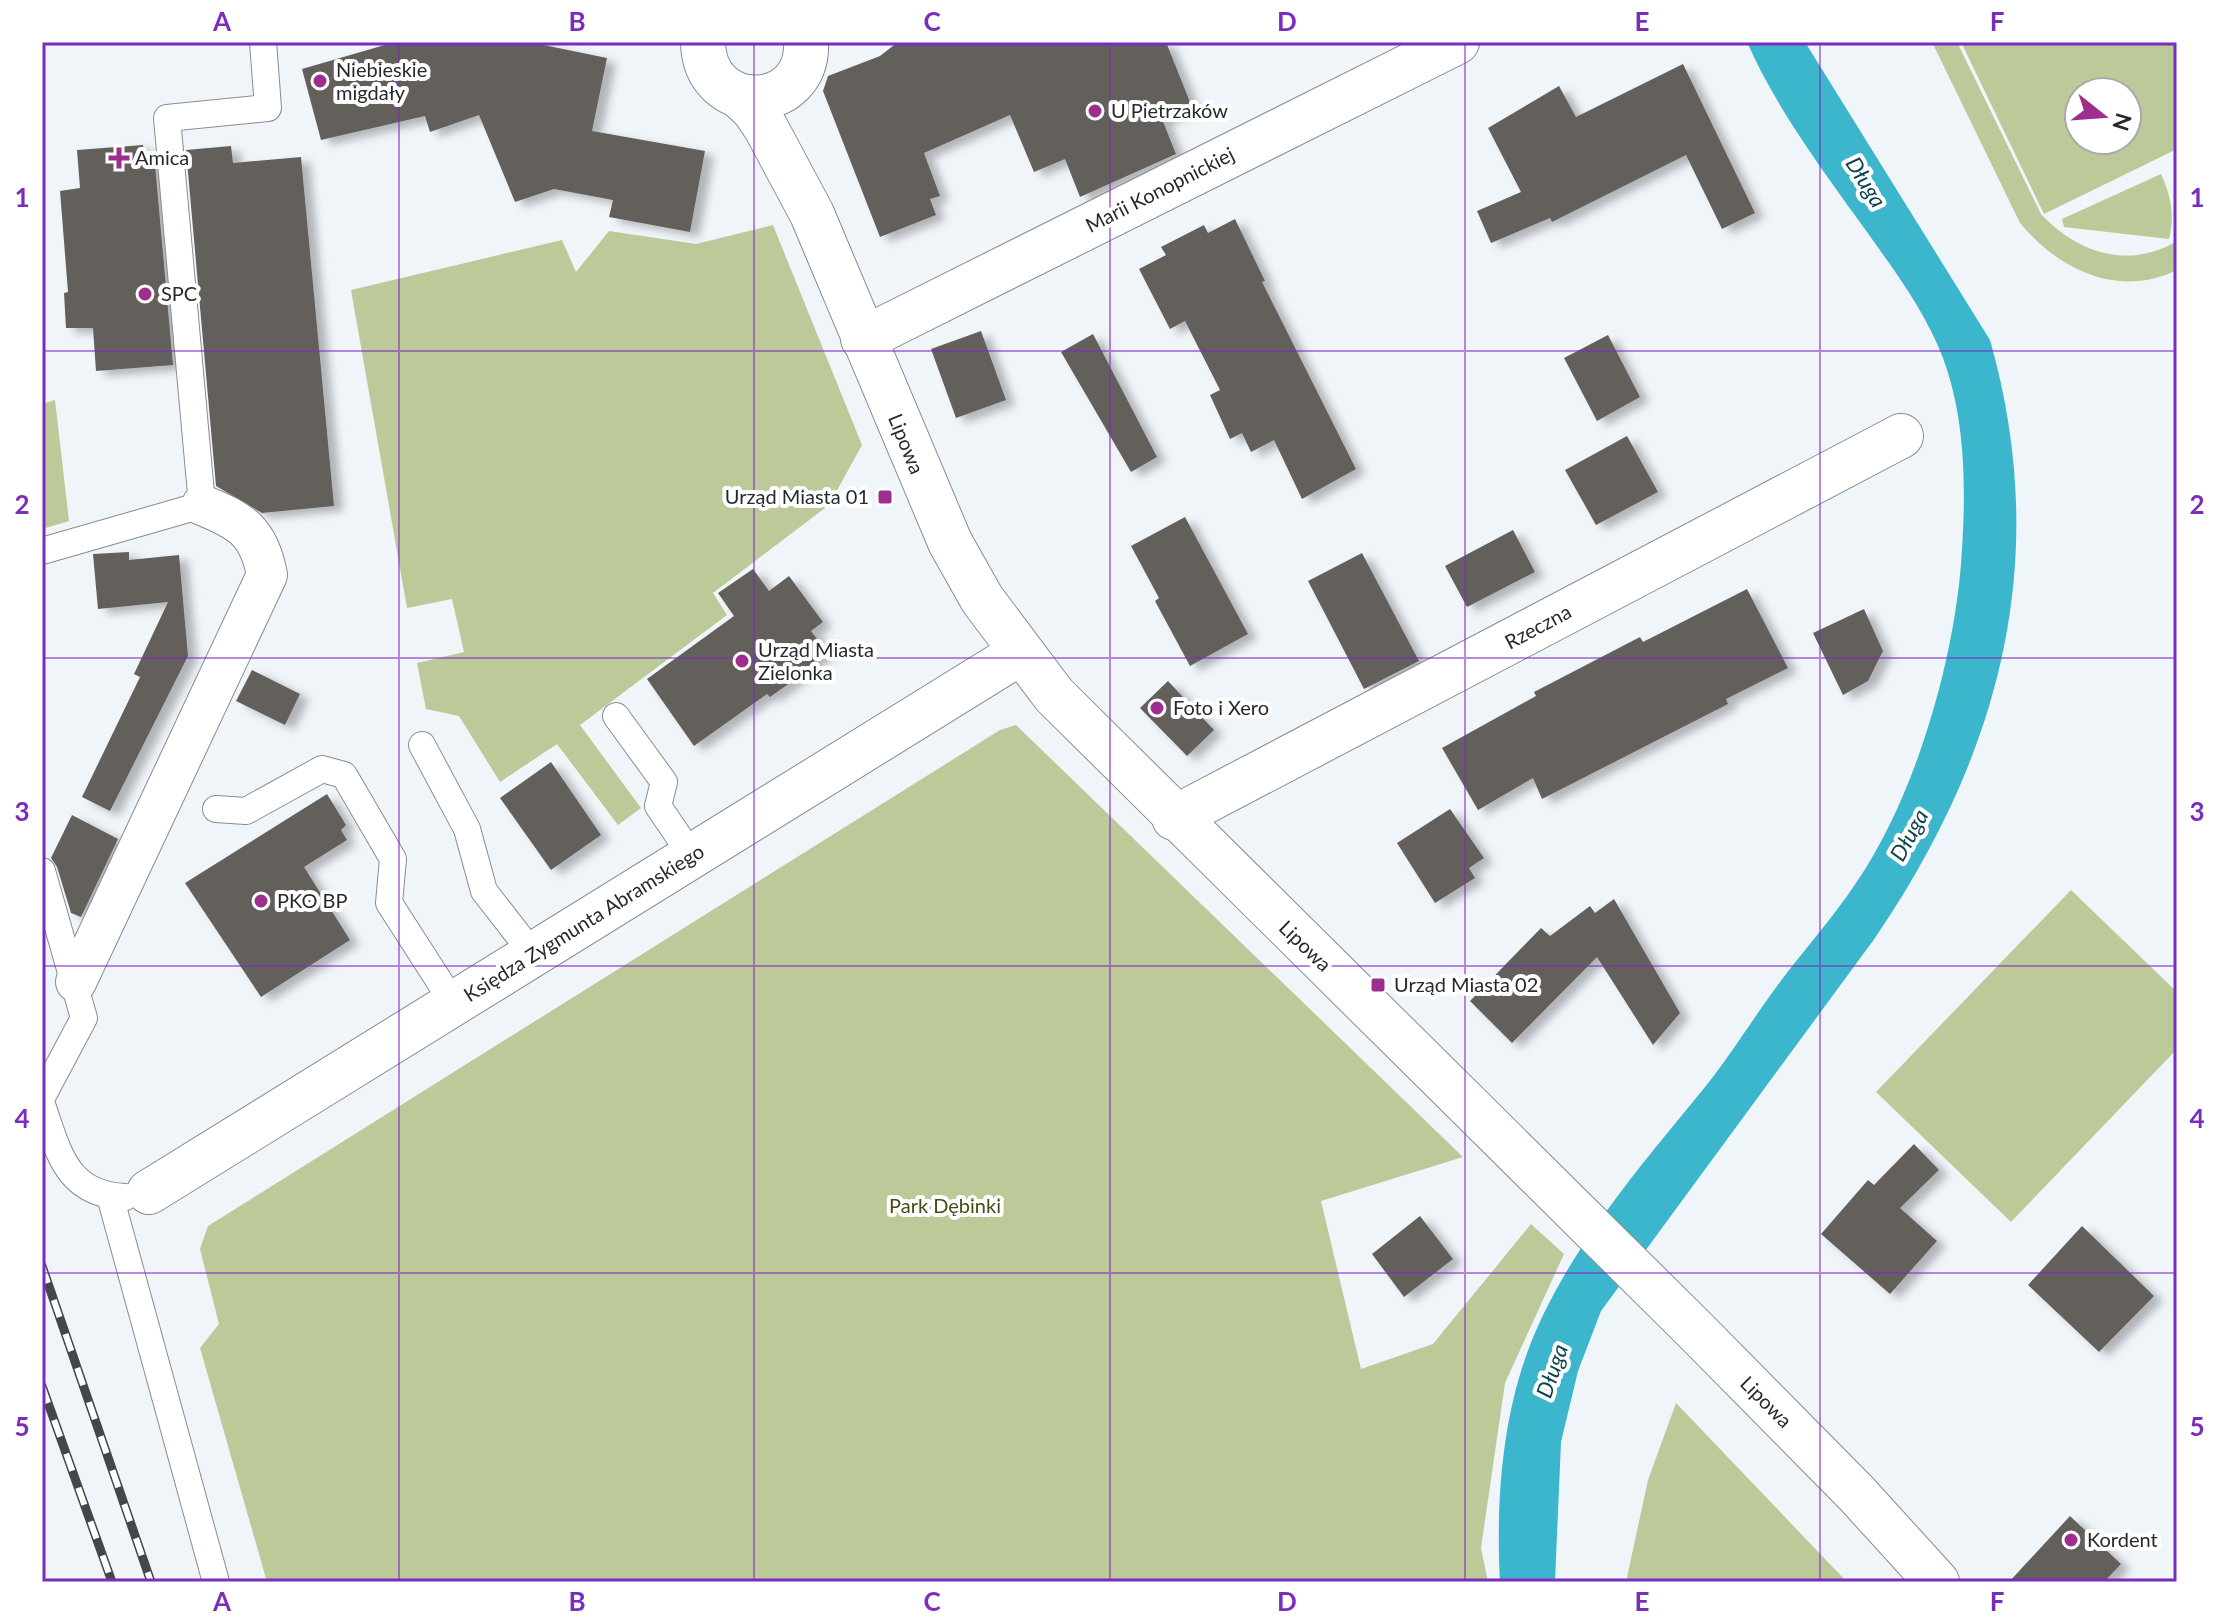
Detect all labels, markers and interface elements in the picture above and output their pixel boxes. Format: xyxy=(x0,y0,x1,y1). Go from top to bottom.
text: A xyxy=(212,5,232,37)
text: B xyxy=(568,5,586,37)
text: C xyxy=(923,5,941,37)
text: D xyxy=(1277,5,1297,37)
text: E xyxy=(1635,5,1649,37)
text: F xyxy=(1990,5,2004,37)
place label: Niebieskie migdały xyxy=(336,57,427,104)
marker: Niebieskie migdały xyxy=(311,72,329,90)
north arrow xyxy=(2063,76,2143,156)
place label: U Pietrzaków xyxy=(1111,98,1228,122)
marker: U Pietrzaków xyxy=(1086,102,1104,120)
text: N xyxy=(2107,110,2138,134)
street label: Marii Konopnickiej xyxy=(1081,141,1238,237)
place label: Amica xyxy=(135,145,189,169)
marker: Amica xyxy=(110,149,128,167)
water label: Długa xyxy=(1840,151,1892,212)
text: 1 xyxy=(14,181,30,213)
text: 1 xyxy=(2189,181,2205,213)
place label: SPC xyxy=(161,281,197,305)
marker: SPC xyxy=(136,285,154,303)
street label: Lipowa xyxy=(884,410,930,477)
place label: Urząd Miasta 01 xyxy=(725,484,869,508)
text: 2 xyxy=(14,488,30,520)
marker: Urząd Miasta 01 xyxy=(876,488,894,506)
text: 2 xyxy=(2189,488,2205,520)
street label: Rzeczna xyxy=(1500,599,1575,654)
place label: Urząd Miasta Zielonka xyxy=(758,637,874,684)
marker: Urząd Miasta Zielonka xyxy=(733,652,751,670)
place label: Foto i Xero xyxy=(1173,695,1269,719)
marker: Foto i Xero xyxy=(1148,699,1166,717)
text: 3 xyxy=(14,795,30,827)
text: 3 xyxy=(2189,795,2205,827)
water label: Długa xyxy=(1883,804,1934,865)
street label: Księdza Zygmunta Abramskiego xyxy=(459,838,708,1006)
place label: PKO BP xyxy=(277,888,347,912)
marker: PKO BP xyxy=(252,892,270,910)
street label: Lipowa xyxy=(1275,915,1337,976)
place label: Urząd Miasta 02 xyxy=(1394,972,1538,996)
marker: Urząd Miasta 02 xyxy=(1369,976,1387,994)
text: 4 xyxy=(14,1102,30,1134)
text: 4 xyxy=(2189,1102,2205,1134)
park label: Park Dębinki xyxy=(889,1193,1001,1217)
water label: Długa xyxy=(1530,1340,1573,1401)
street label: Lipowa xyxy=(1736,1371,1797,1432)
text: 5 xyxy=(14,1410,30,1442)
text: 5 xyxy=(2189,1410,2205,1442)
place label: Kordent xyxy=(2087,1527,2158,1551)
marker: Kordent xyxy=(2062,1531,2080,1549)
text: A xyxy=(212,1585,232,1617)
text: B xyxy=(568,1585,586,1617)
text: C xyxy=(923,1585,941,1617)
text: D xyxy=(1277,1585,1297,1617)
text: E xyxy=(1635,1585,1649,1617)
text: F xyxy=(1990,1585,2004,1617)

